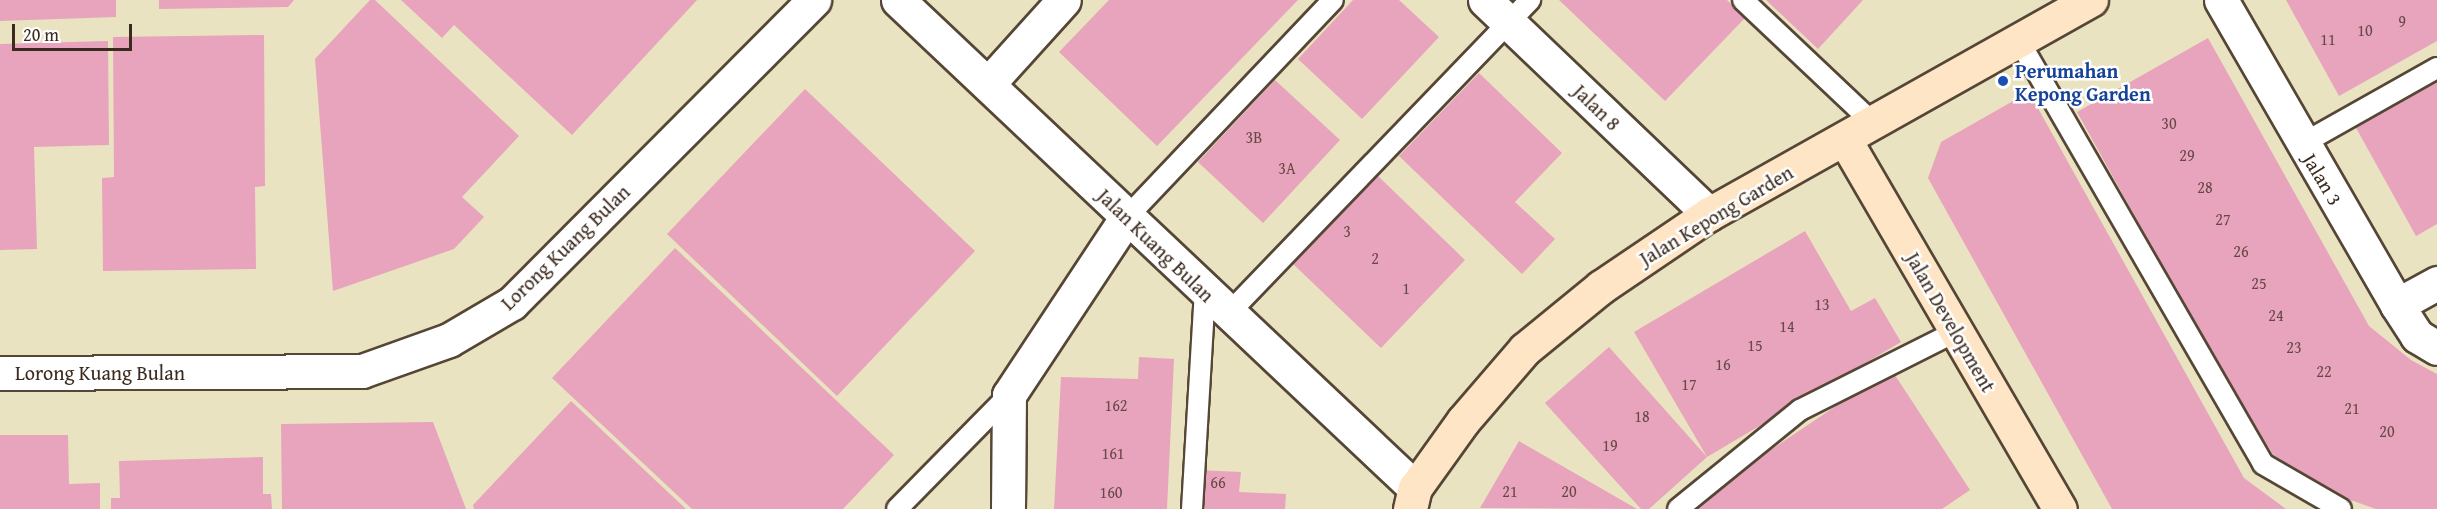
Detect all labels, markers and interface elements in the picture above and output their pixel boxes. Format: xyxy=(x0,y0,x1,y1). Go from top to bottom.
house number: 9 xyxy=(2398,11,2406,31)
scale bar xyxy=(15,12,135,50)
house number: 10 xyxy=(2357,20,2373,40)
text: 20 m xyxy=(23,21,59,48)
house number: 11 xyxy=(2320,29,2336,49)
place label: Perumahan Kepong Garden xyxy=(2015,58,2151,105)
marker: Perumahan Kepong Garden xyxy=(1996,74,2010,88)
street label: Jalan 8 xyxy=(1568,79,1626,135)
house number: 30 xyxy=(2161,113,2177,133)
house number: 3B xyxy=(1246,127,1262,147)
house number: 29 xyxy=(2179,145,2195,165)
street label: Jalan 3 xyxy=(2298,149,2348,209)
house number: 3A xyxy=(1278,158,1296,178)
street label: Jalan Kepong Garden xyxy=(1635,160,1797,270)
house number: 28 xyxy=(2197,177,2213,197)
street label: Lorong Kuang Bulan xyxy=(496,179,634,315)
street label: Jalan Kuang Bulan xyxy=(1093,183,1219,307)
house number: 27 xyxy=(2215,209,2231,229)
house number: 3 xyxy=(1343,221,1351,241)
house number: 26 xyxy=(2233,241,2249,261)
house number: 2 xyxy=(1371,248,1379,268)
street label: Jalan Development xyxy=(1901,248,2001,396)
house number: 25 xyxy=(2251,273,2267,293)
house number: 1 xyxy=(1402,278,1410,298)
house number: 13 xyxy=(1814,294,1830,314)
house number: 24 xyxy=(2268,305,2284,325)
house number: 14 xyxy=(1779,316,1795,336)
house number: 15 xyxy=(1747,335,1763,355)
house number: 23 xyxy=(2286,337,2302,357)
house number: 16 xyxy=(1715,354,1731,374)
street label: Lorong Kuang Bulan xyxy=(15,360,185,384)
house number: 22 xyxy=(2316,361,2332,381)
house number: 17 xyxy=(1681,374,1697,394)
house number: 162 xyxy=(1104,395,1128,415)
house number: 21 xyxy=(2344,398,2360,418)
house number: 18 xyxy=(1634,406,1650,426)
house number: 20 xyxy=(2379,421,2395,441)
house number: 19 xyxy=(1602,435,1618,455)
house number: 161 xyxy=(1101,443,1125,463)
house number: 66 xyxy=(1210,472,1226,492)
house number: 21 xyxy=(1502,481,1518,501)
house number: 20 xyxy=(1561,481,1577,501)
house number: 160 xyxy=(1099,482,1123,502)

